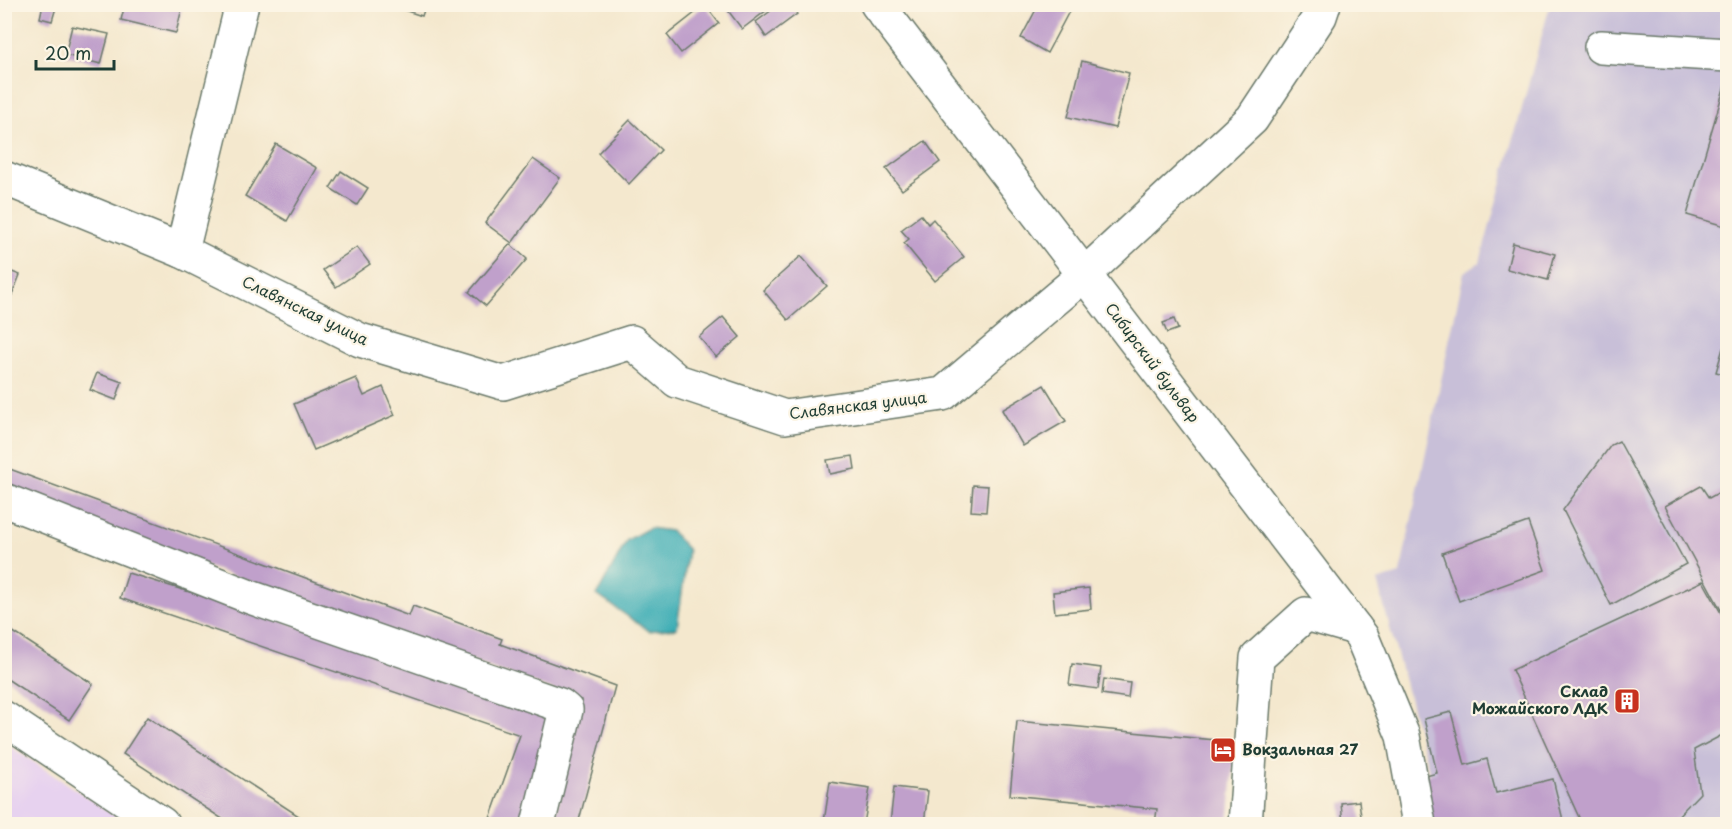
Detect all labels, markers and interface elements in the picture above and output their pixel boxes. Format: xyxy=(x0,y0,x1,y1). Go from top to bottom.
scale bar xyxy=(36,33,114,71)
text: 20 m xyxy=(45,39,91,66)
street label: Славянская улица xyxy=(239,269,373,350)
street label: Сибирский бульвар xyxy=(1100,297,1206,427)
street label: Славянская улица xyxy=(788,385,928,424)
place label: Склад Можайского ЛДК xyxy=(1472,679,1608,719)
building icon: Склад Можайского ЛДК xyxy=(1612,686,1642,716)
hotel icon: Вокзальная 27 xyxy=(1208,735,1238,765)
place label: Вокзальная 27 xyxy=(1242,737,1358,760)

